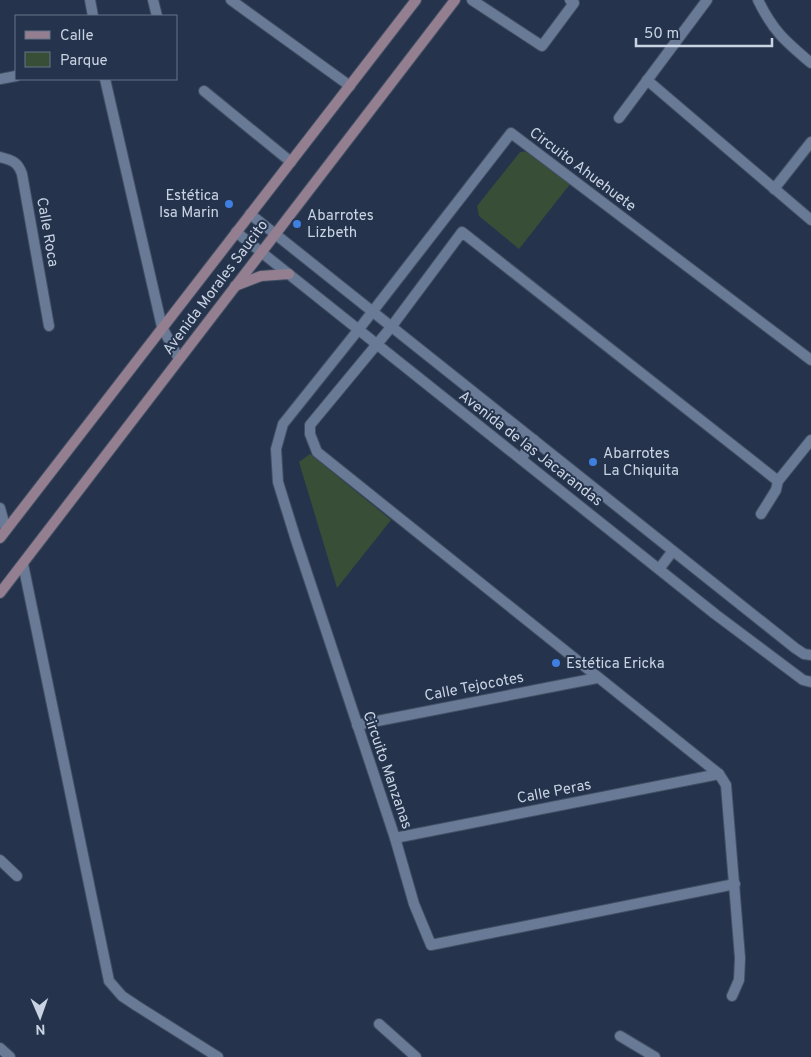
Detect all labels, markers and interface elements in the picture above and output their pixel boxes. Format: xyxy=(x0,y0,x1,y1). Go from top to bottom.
legend xyxy=(15,15,178,80)
scale bar xyxy=(636,15,772,47)
text: 50 m xyxy=(644,25,679,44)
text: Calle xyxy=(60,27,94,46)
text: Parque xyxy=(60,52,108,71)
street label: Circuito Ahuehuete xyxy=(525,124,639,217)
place label: Estética Isa Marin xyxy=(159,187,219,223)
street label: Calle Roca xyxy=(31,196,62,269)
marker: Estética Isa Marin xyxy=(223,198,235,210)
place label: Abarrotes Lizbeth xyxy=(307,207,374,243)
street label: Avenida Morales Saucito xyxy=(159,217,273,359)
marker: Abarrotes Lizbeth xyxy=(291,218,303,230)
street label: Avenida de las Jacarandas xyxy=(454,387,606,511)
place label: Abarrotes La Chiquita xyxy=(603,445,679,481)
marker: Abarrotes La Chiquita xyxy=(587,456,599,468)
place label: Estética Ericka xyxy=(566,655,665,674)
marker: Estética Ericka xyxy=(550,657,562,669)
street label: Calle Tejocotes xyxy=(423,669,526,706)
street label: Circuito Manzanas xyxy=(358,709,416,832)
street label: Calle Peras xyxy=(516,776,593,809)
north arrow xyxy=(15,992,65,1042)
text: N xyxy=(35,1020,46,1037)

